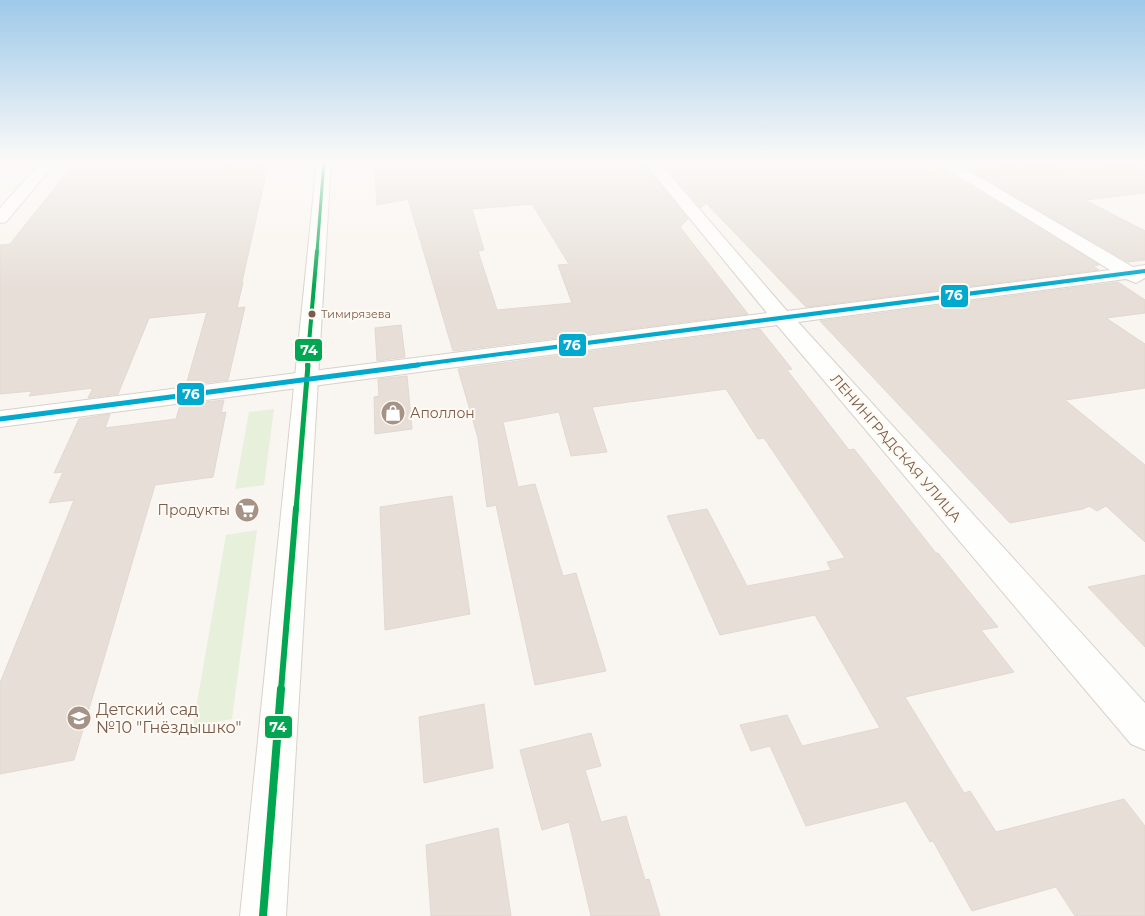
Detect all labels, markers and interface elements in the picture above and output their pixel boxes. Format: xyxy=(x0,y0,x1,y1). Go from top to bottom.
line badge: 76 xyxy=(940,284,969,308)
text: 76 xyxy=(945,286,963,304)
place label: Тимирязева xyxy=(321,307,391,321)
marker: Тимирязева xyxy=(307,309,317,319)
line badge: 76 xyxy=(558,333,587,357)
text: 76 xyxy=(563,336,581,354)
line badge: 74 xyxy=(294,338,323,362)
text: 74 xyxy=(300,341,318,359)
street label: ЛЕНИНГРАДСКАЯ УЛИЦА xyxy=(827,370,966,526)
line badge: 76 xyxy=(176,382,205,406)
text: 76 xyxy=(182,385,200,403)
shop icon: Аполлон xyxy=(380,400,406,426)
place label: Аполлон xyxy=(410,404,475,422)
supermarket icon: Продукты xyxy=(234,497,260,523)
place label: Продукты xyxy=(157,501,230,519)
place label: Детский сад №10 "Гнёздышко" xyxy=(96,700,241,737)
school or university icon: Детский сад №10 "Гнёздышко" xyxy=(66,705,92,731)
line badge: 74 xyxy=(264,715,293,739)
text: 74 xyxy=(269,718,287,736)

